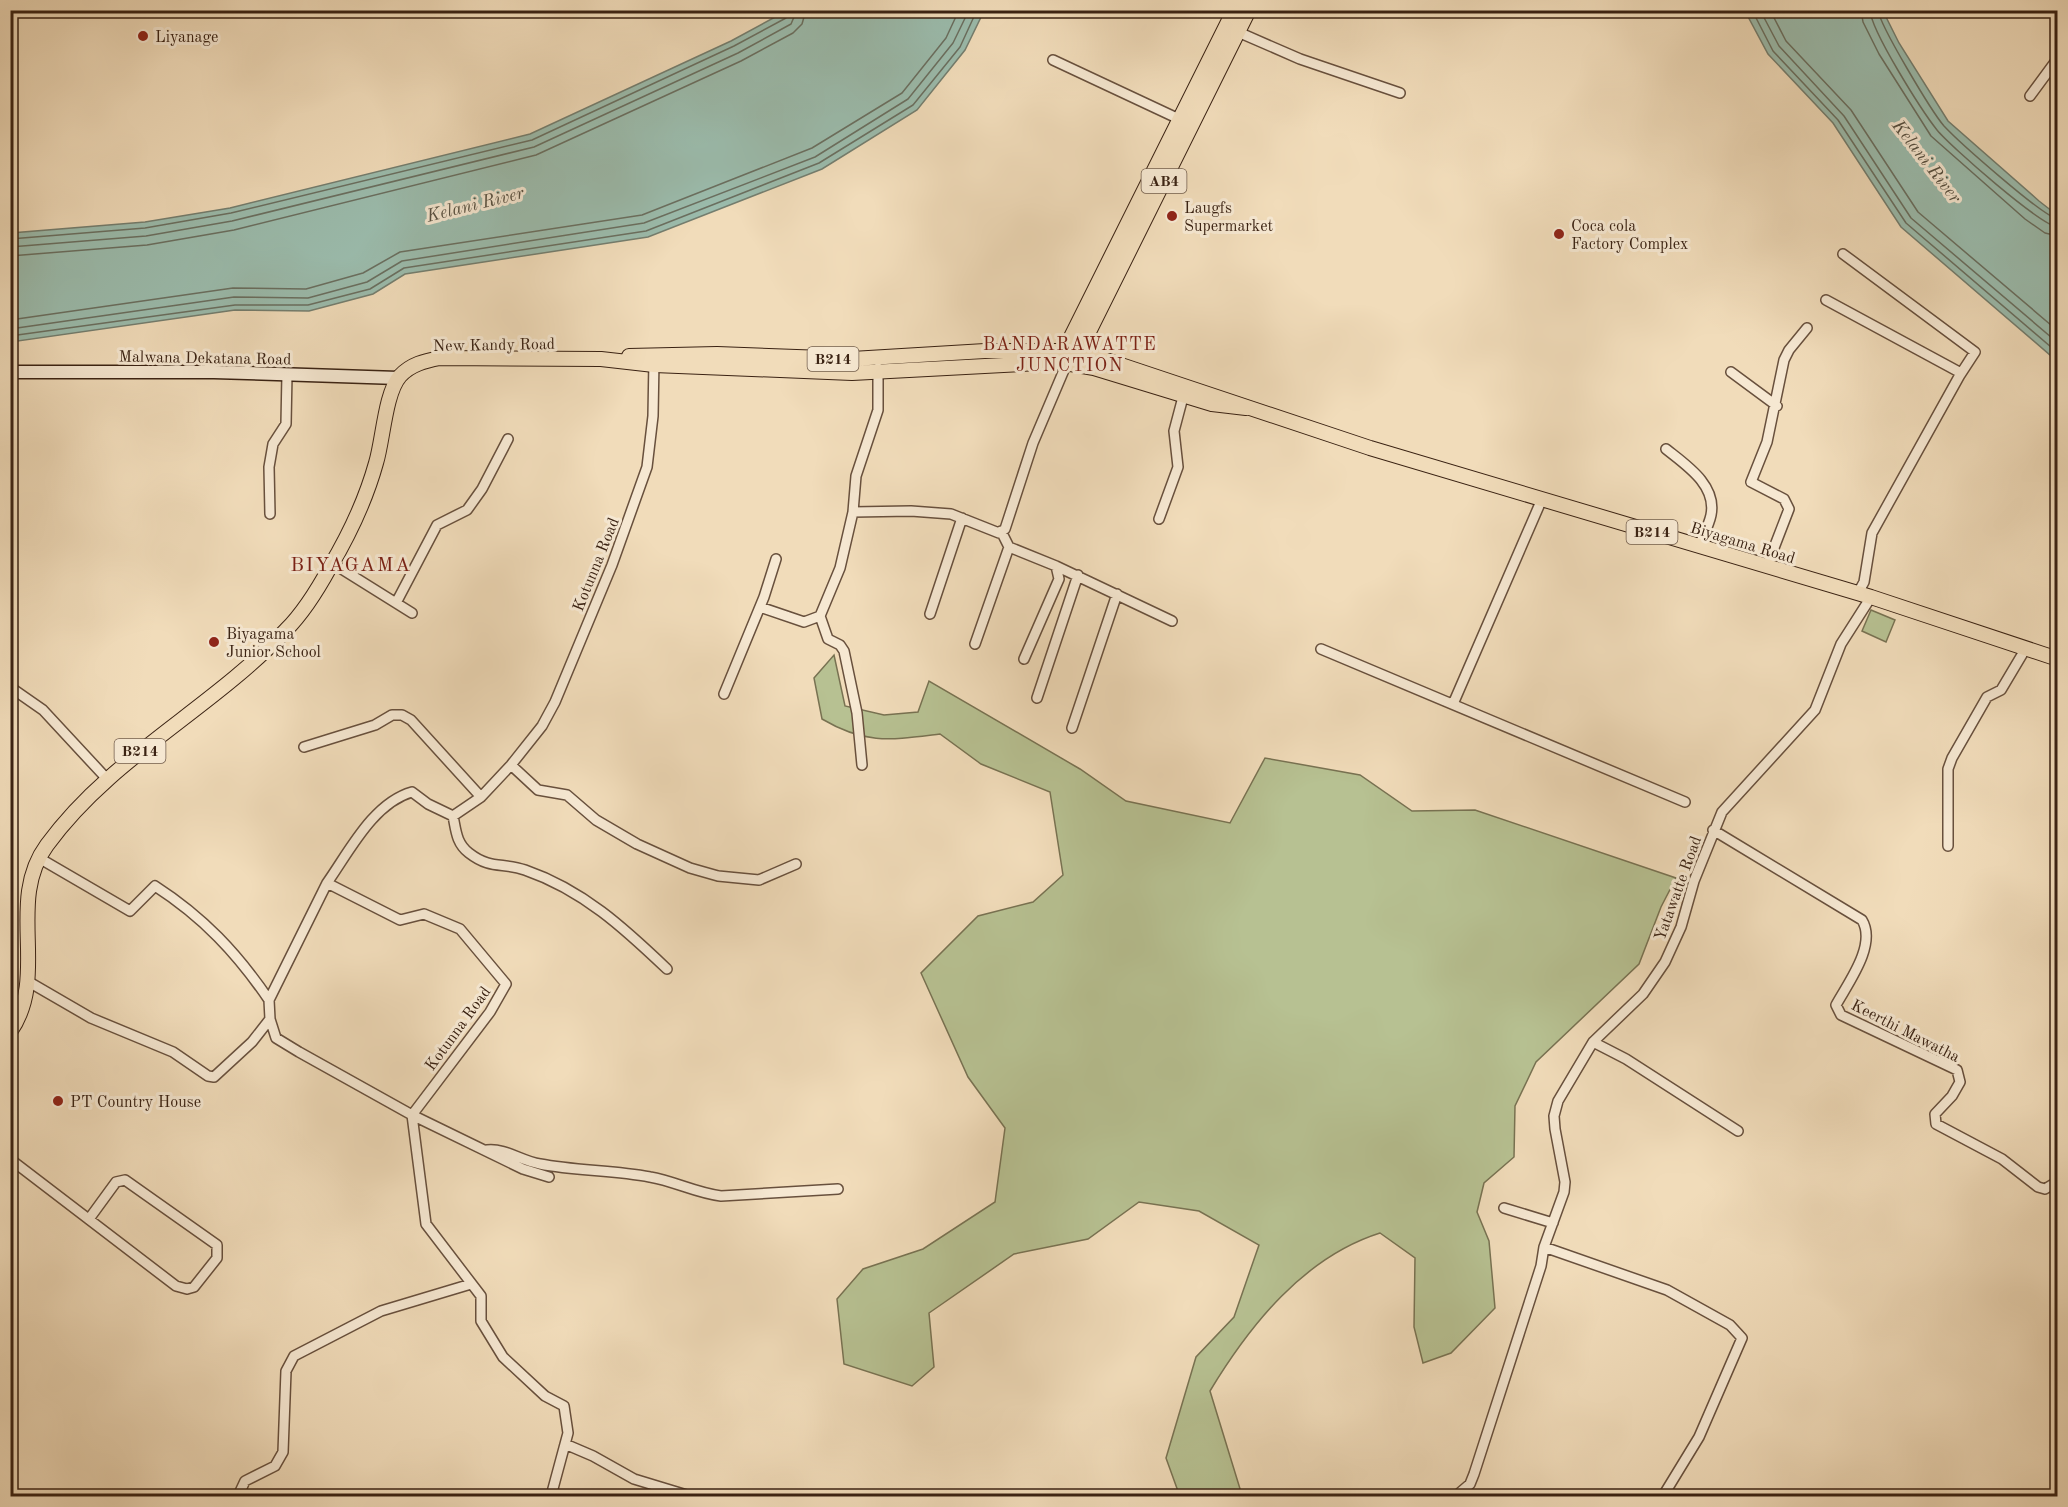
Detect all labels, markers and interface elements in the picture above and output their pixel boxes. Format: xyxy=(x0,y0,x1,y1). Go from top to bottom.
marker: Liyanage xyxy=(136,29,150,43)
place label: Liyanage xyxy=(155,30,218,46)
water label: Kelani River xyxy=(1888,116,1965,207)
road number: AB4 xyxy=(1142,169,1186,193)
water label: Kelani River xyxy=(424,184,527,226)
place label: Laugfs Supermarket xyxy=(1184,201,1274,235)
marker: Laugfs Supermarket xyxy=(1165,209,1179,223)
place label: Coca cola Factory Complex xyxy=(1571,219,1688,253)
marker: Coca cola Factory Complex xyxy=(1552,227,1566,241)
district label: BANDARAWATTE JUNCTION xyxy=(983,336,1157,375)
street label: New Kandy Road xyxy=(433,337,555,355)
road number: B214 xyxy=(808,347,858,371)
street label: Malwana Dekatana Road xyxy=(118,349,291,369)
street label: Kotunna Road xyxy=(571,516,623,614)
road number: B214 xyxy=(1626,520,1678,544)
street label: Biyagama Road xyxy=(1688,520,1797,567)
district label: BIYAGAMA xyxy=(290,556,412,576)
place label: Biyagama Junior School xyxy=(226,627,321,661)
marker: Biyagama Junior School xyxy=(207,635,221,649)
road number: B214 xyxy=(114,739,166,763)
street label: Yatawatte Road xyxy=(1653,834,1705,943)
street label: Kotunna Road xyxy=(423,984,494,1074)
street label: Keerthi Mawatha xyxy=(1848,998,1962,1066)
marker: PT Country House xyxy=(51,1094,65,1108)
place label: PT Country House xyxy=(70,1095,201,1111)

